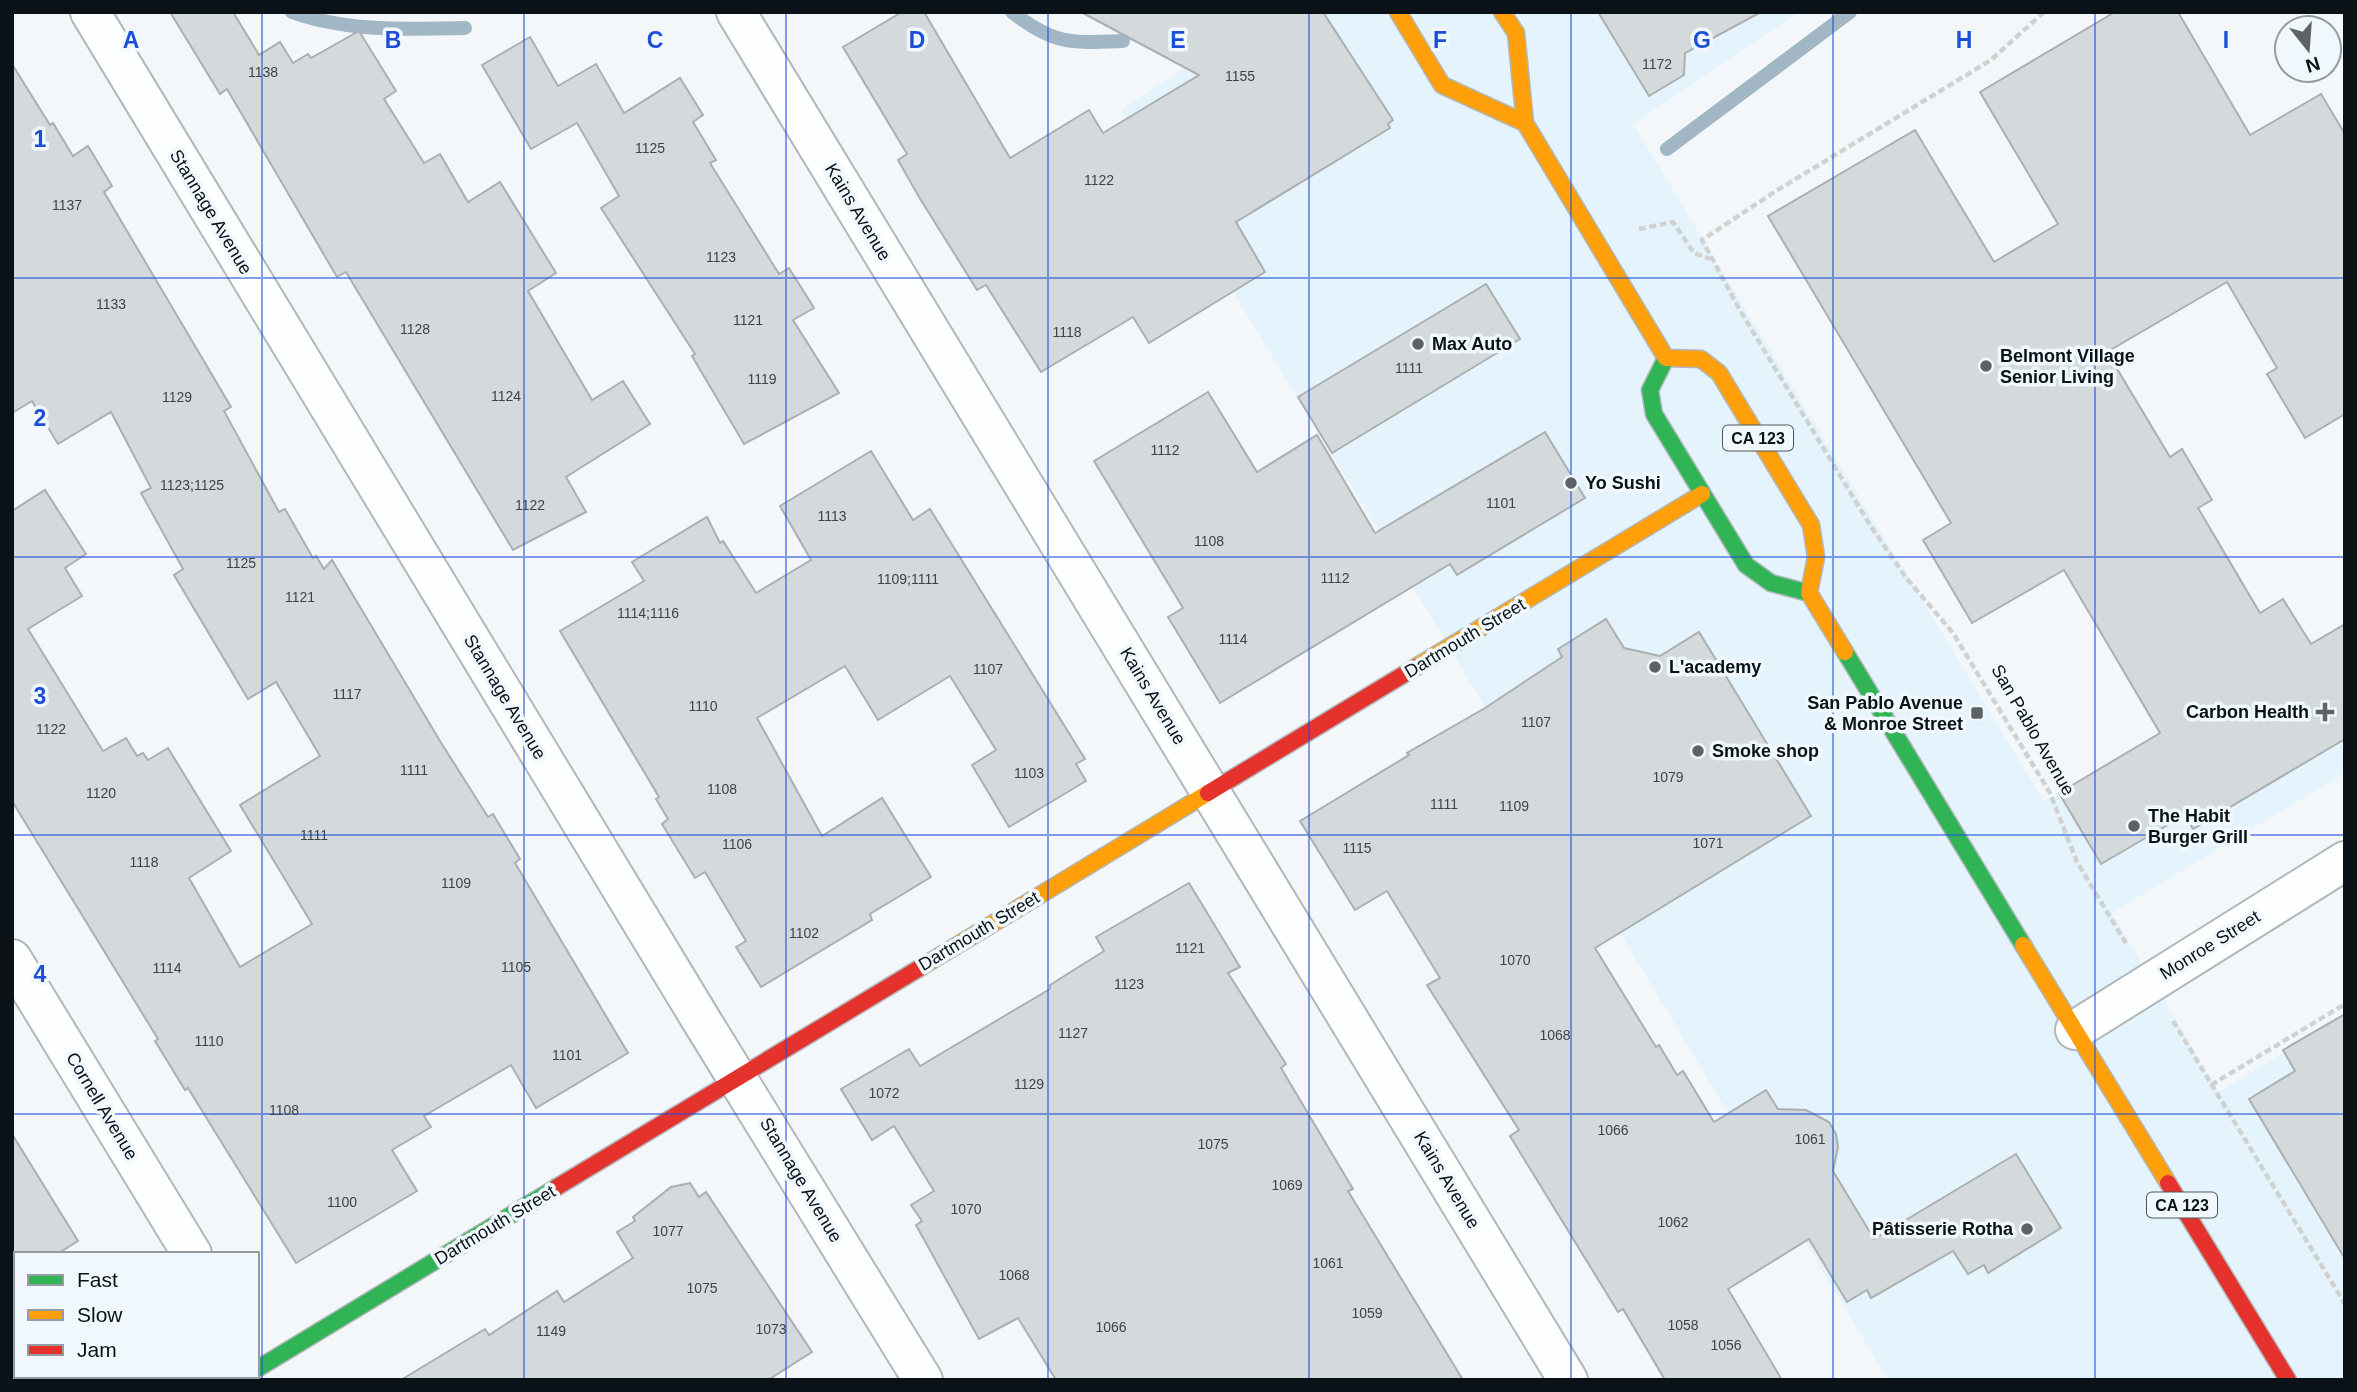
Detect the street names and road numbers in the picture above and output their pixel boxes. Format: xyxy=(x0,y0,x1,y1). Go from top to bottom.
street label: Stannage Avenue xyxy=(166,146,256,278)
street label: Kains Avenue xyxy=(821,160,895,264)
road number: CA 123 xyxy=(1723,426,1793,450)
street label: Dartmouth Street xyxy=(1401,594,1529,682)
street label: Stannage Avenue xyxy=(460,631,550,763)
street label: Kains Avenue xyxy=(1116,644,1190,748)
street label: San Pablo Avenue xyxy=(1987,661,2079,799)
street label: Dartmouth Street xyxy=(915,887,1043,975)
street label: Monroe Street xyxy=(2156,906,2264,984)
street label: Cornell Avenue xyxy=(62,1049,142,1163)
street label: Stannage Avenue xyxy=(756,1114,846,1246)
street label: Kains Avenue xyxy=(1410,1128,1484,1232)
street label: Dartmouth Street xyxy=(431,1181,559,1269)
road number: CA 123 xyxy=(2147,1192,2217,1218)

